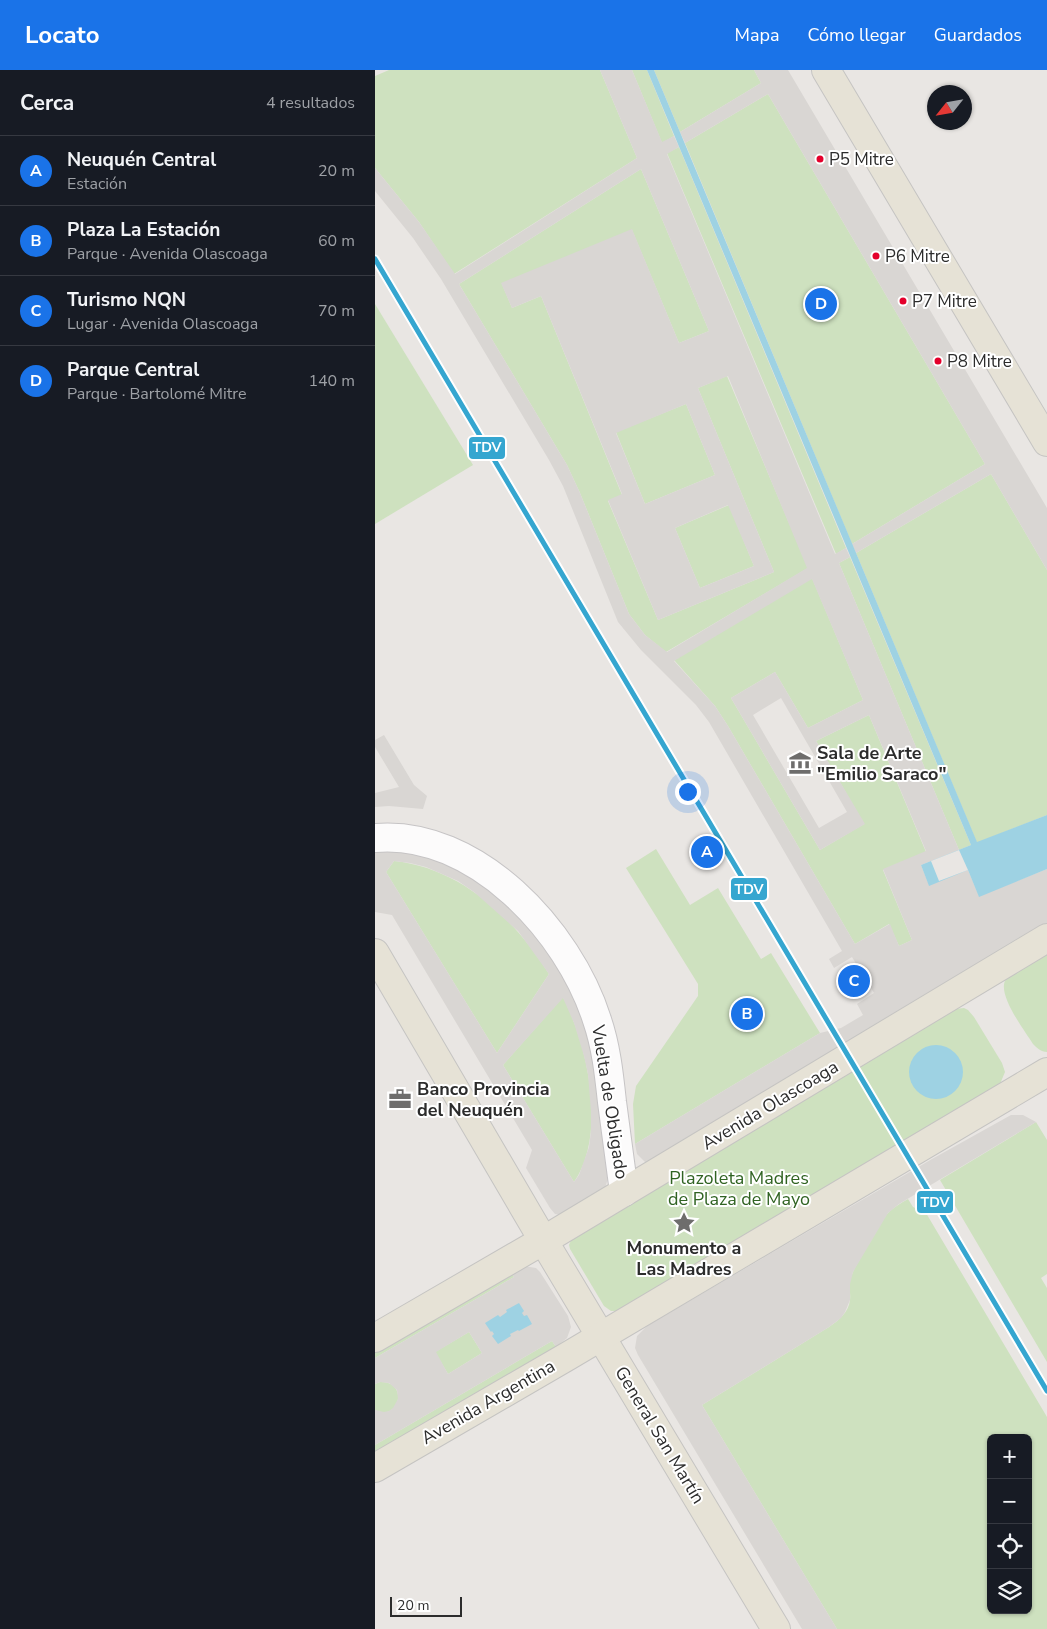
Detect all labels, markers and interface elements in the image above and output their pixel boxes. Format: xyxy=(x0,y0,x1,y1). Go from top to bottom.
text: Locato xyxy=(25,19,100,51)
text: Mapa xyxy=(735,23,780,47)
text: Cómo llegar xyxy=(808,23,906,47)
text: Guardados xyxy=(934,23,1022,47)
north arrow xyxy=(927,85,972,130)
text: Cerca xyxy=(20,89,74,117)
text: 4 resultados xyxy=(266,92,355,114)
text: Neuquén Central xyxy=(67,147,216,173)
place label: P5 Mitre xyxy=(829,148,894,171)
marker: P5 Mitre xyxy=(815,154,825,164)
text: A xyxy=(30,160,42,182)
text: 20 m xyxy=(318,160,355,182)
text: Estación xyxy=(67,173,127,195)
text: Plaza La Estación xyxy=(67,217,220,243)
text: B xyxy=(30,230,42,252)
text: 60 m xyxy=(318,230,355,252)
text: Parque · Avenida Olascoaga xyxy=(67,243,268,265)
place label: P6 Mitre xyxy=(885,245,950,268)
marker: P6 Mitre xyxy=(871,251,881,261)
pin: D xyxy=(805,285,837,323)
text: Turismo NQN xyxy=(67,287,186,313)
place label: P7 Mitre xyxy=(912,290,977,313)
marker: P7 Mitre xyxy=(898,296,908,306)
text: C xyxy=(31,300,41,322)
text: 70 m xyxy=(318,300,355,322)
text: Lugar · Avenida Olascoaga xyxy=(67,313,258,335)
place label: P8 Mitre xyxy=(947,350,1012,373)
marker: P8 Mitre xyxy=(933,356,943,366)
text: Parque Central xyxy=(67,357,199,383)
text: D xyxy=(30,370,42,392)
text: 140 m xyxy=(308,370,355,392)
text: Parque · Bartolomé Mitre xyxy=(67,383,246,405)
line badge: TDV xyxy=(468,436,506,460)
text: TDV xyxy=(472,438,503,457)
place label: Sala de Arte "Emilio Saraco" xyxy=(817,741,946,786)
museum icon: Sala de Arte "Emilio Saraco" xyxy=(787,750,813,776)
your location xyxy=(675,779,701,805)
pin: A xyxy=(691,833,723,871)
line badge: TDV xyxy=(730,877,768,901)
text: TDV xyxy=(734,880,765,899)
pin: C xyxy=(838,962,870,1000)
pin: B xyxy=(731,995,763,1033)
street label: Vuelta de Obligado xyxy=(586,1022,634,1181)
street label: Avenida Olascoaga xyxy=(697,1055,843,1155)
place label: Banco Provincia del Neuquén xyxy=(417,1077,550,1122)
office icon: Banco Provincia del Neuquén xyxy=(387,1086,413,1112)
park label: Plazoleta Madres de Plaza de Mayo xyxy=(668,1166,810,1211)
line badge: TDV xyxy=(916,1190,954,1214)
text: TDV xyxy=(920,1193,951,1212)
place icon: Monumento a Las Madres xyxy=(671,1210,697,1236)
place label: Monumento a Las Madres xyxy=(627,1236,741,1281)
street label: Avenida Argentina xyxy=(417,1354,559,1450)
street label: General San Martín xyxy=(609,1362,711,1508)
map controls xyxy=(987,1434,1032,1614)
button: + xyxy=(987,1434,1032,1479)
button: − xyxy=(987,1479,1032,1524)
button: locate xyxy=(987,1524,1032,1569)
button: layers xyxy=(987,1569,1032,1614)
scale bar xyxy=(390,1594,463,1617)
text: 20 m xyxy=(397,1596,429,1615)

